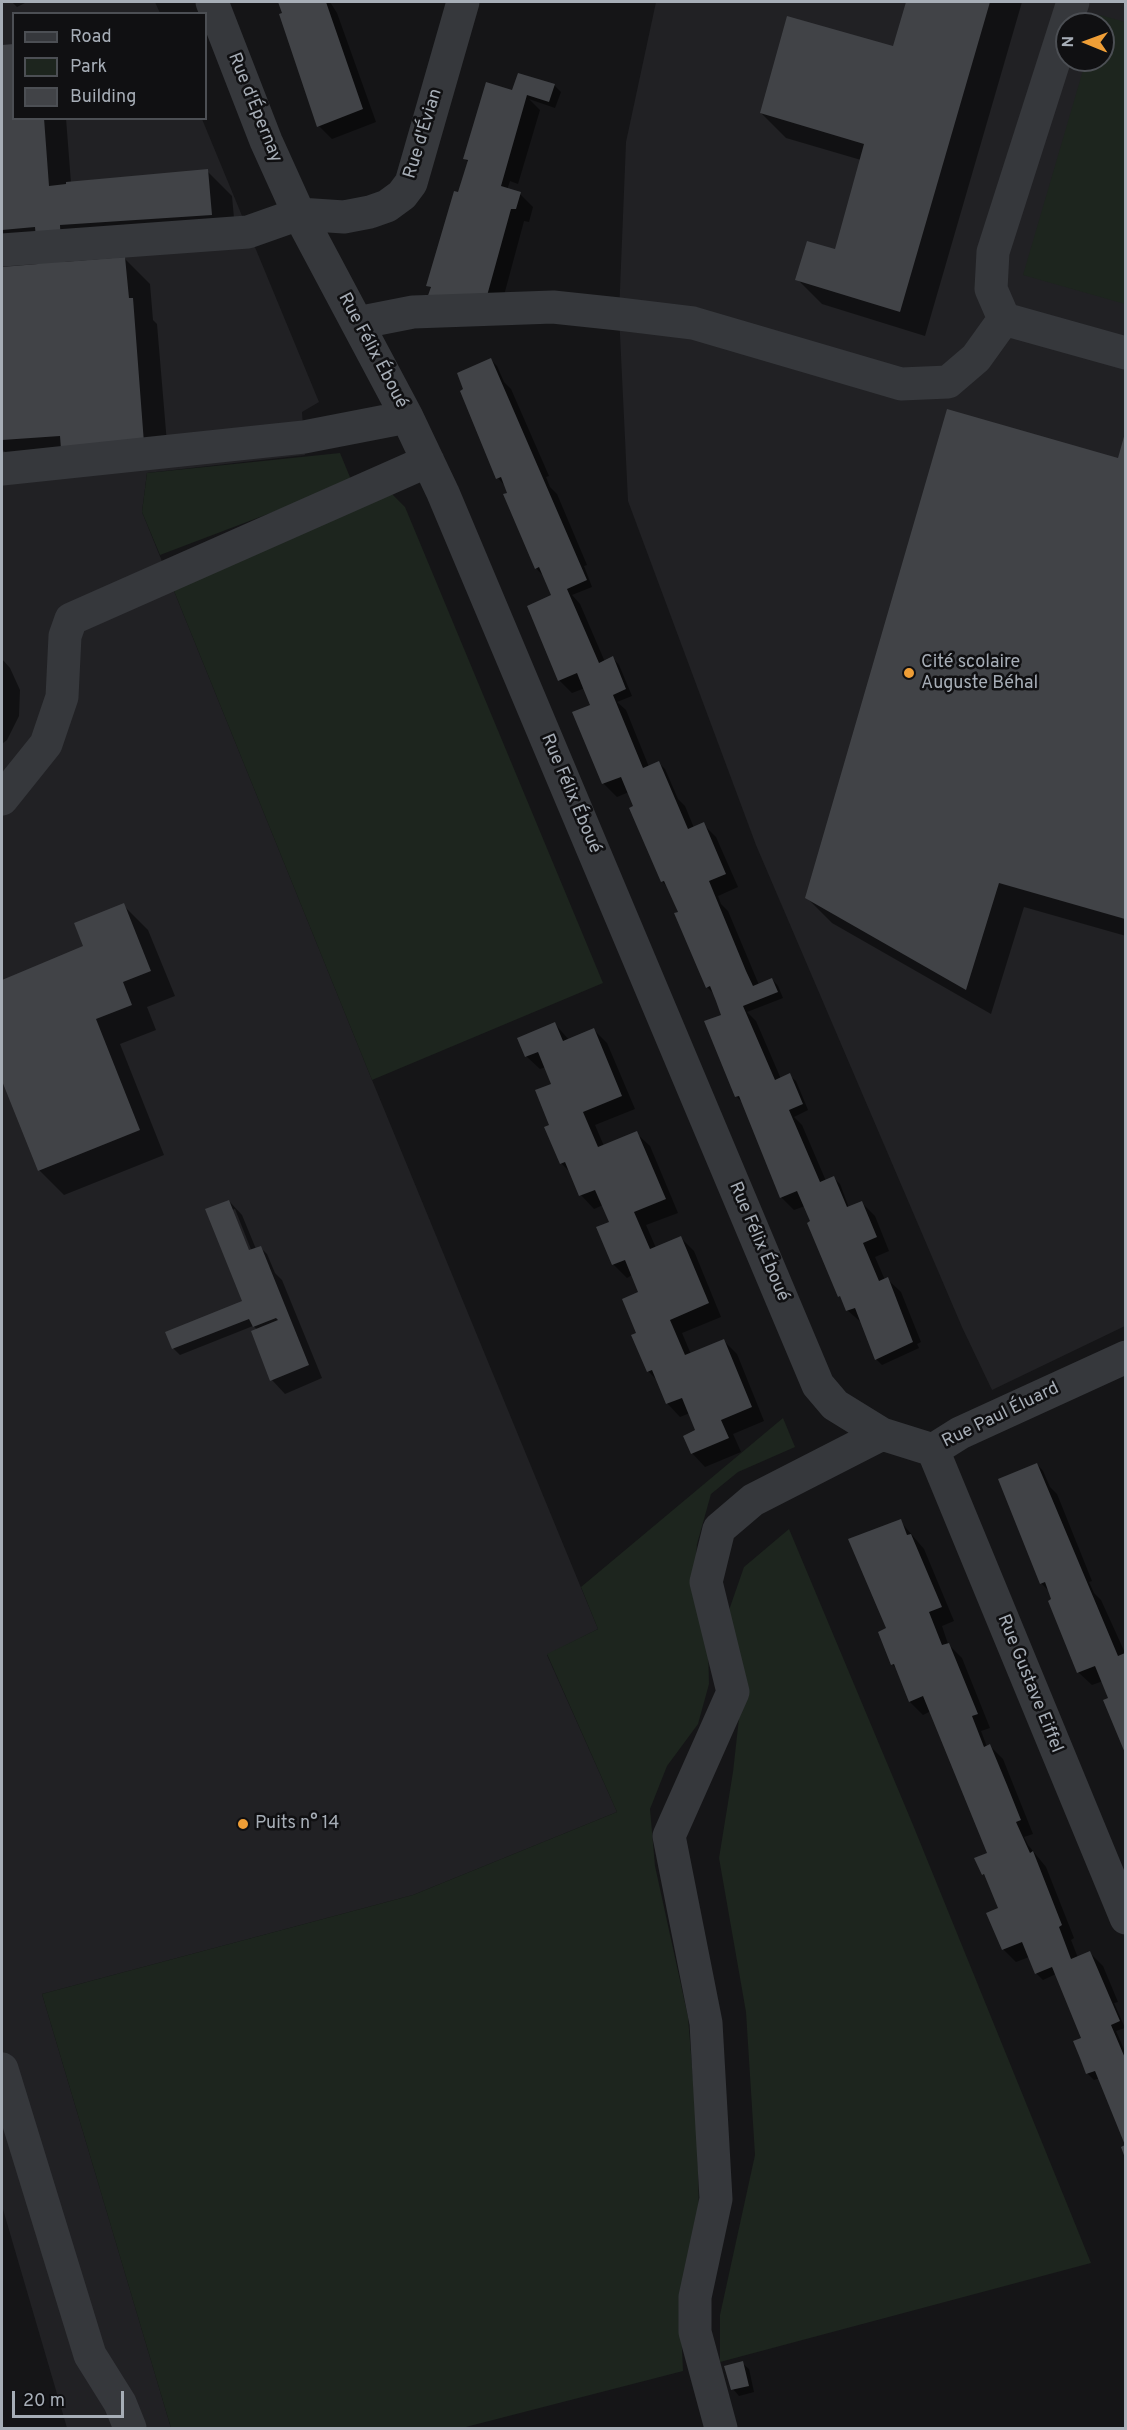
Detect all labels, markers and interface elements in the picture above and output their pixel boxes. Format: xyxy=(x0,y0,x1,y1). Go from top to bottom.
legend xyxy=(12,12,207,120)
north arrow xyxy=(1055,12,1115,72)
text: Road xyxy=(70,26,112,49)
text: N xyxy=(1059,36,1079,48)
street label: Rue d'Épernay xyxy=(222,50,286,166)
text: Park xyxy=(70,56,107,79)
text: Building xyxy=(70,86,136,109)
street label: Rue d'Évian xyxy=(400,86,448,182)
street label: Rue Félix Éboué xyxy=(332,290,412,412)
place label: Cité scolaire Auguste Béhal xyxy=(921,652,1038,694)
marker: Cité scolaire Auguste Béhal xyxy=(902,666,916,680)
street label: Rue Félix Éboué xyxy=(535,731,605,857)
street label: Rue Félix Éboué xyxy=(723,1179,793,1305)
street label: Rue Paul Éluard xyxy=(939,1378,1063,1454)
street label: Rue Gustave Eiffel xyxy=(991,1612,1067,1756)
place label: Puits n° 14 xyxy=(255,1813,339,1835)
marker: Puits n° 14 xyxy=(236,1817,250,1831)
scale bar xyxy=(15,2379,128,2417)
text: 20 m xyxy=(23,2390,65,2413)

